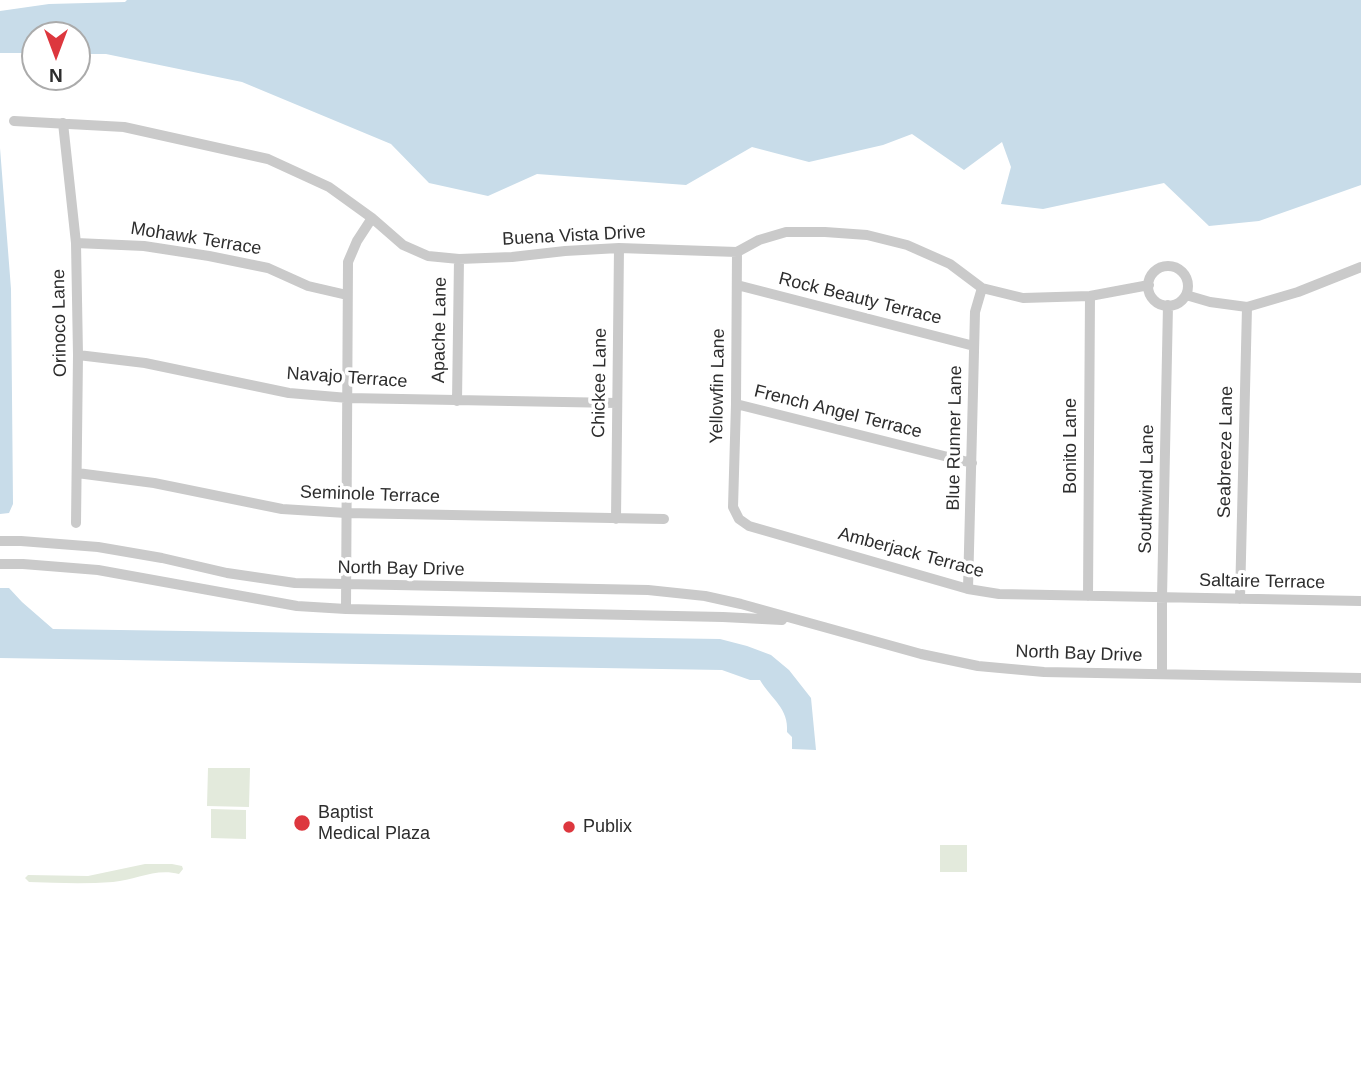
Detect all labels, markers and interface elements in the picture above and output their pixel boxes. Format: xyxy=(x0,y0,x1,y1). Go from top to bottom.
north arrow xyxy=(21,21,91,91)
text: N xyxy=(49,65,63,86)
street label: Mohawk Terrace xyxy=(129,218,263,260)
street label: Buena Vista Drive xyxy=(502,221,646,251)
street label: Rock Beauty Terrace xyxy=(776,268,944,330)
street label: Orinoco Lane xyxy=(48,269,72,377)
street label: Apache Lane xyxy=(428,277,452,383)
street label: Chickee Lane xyxy=(588,328,612,438)
street label: Yellowfin Lane xyxy=(706,328,730,444)
street label: Navajo Terrace xyxy=(286,363,408,393)
street label: Blue Runner Lane xyxy=(943,365,967,511)
street label: French Angel Terrace xyxy=(752,381,924,443)
street label: Seabreeze Lane xyxy=(1214,386,1238,518)
street label: Bonito Lane xyxy=(1060,398,1082,494)
street label: Southwind Lane xyxy=(1135,424,1159,554)
street label: Seminole Terrace xyxy=(300,482,440,508)
street label: Amberjack Terrace xyxy=(836,523,986,583)
street label: North Bay Drive xyxy=(337,557,465,581)
street label: Saltaire Terrace xyxy=(1199,570,1325,594)
street label: North Bay Drive xyxy=(1015,641,1143,667)
place label: Baptist Medical Plaza xyxy=(318,802,430,844)
marker: Baptist Medical Plaza xyxy=(292,813,312,833)
place label: Publix xyxy=(583,816,632,838)
marker: Publix xyxy=(561,819,577,835)

